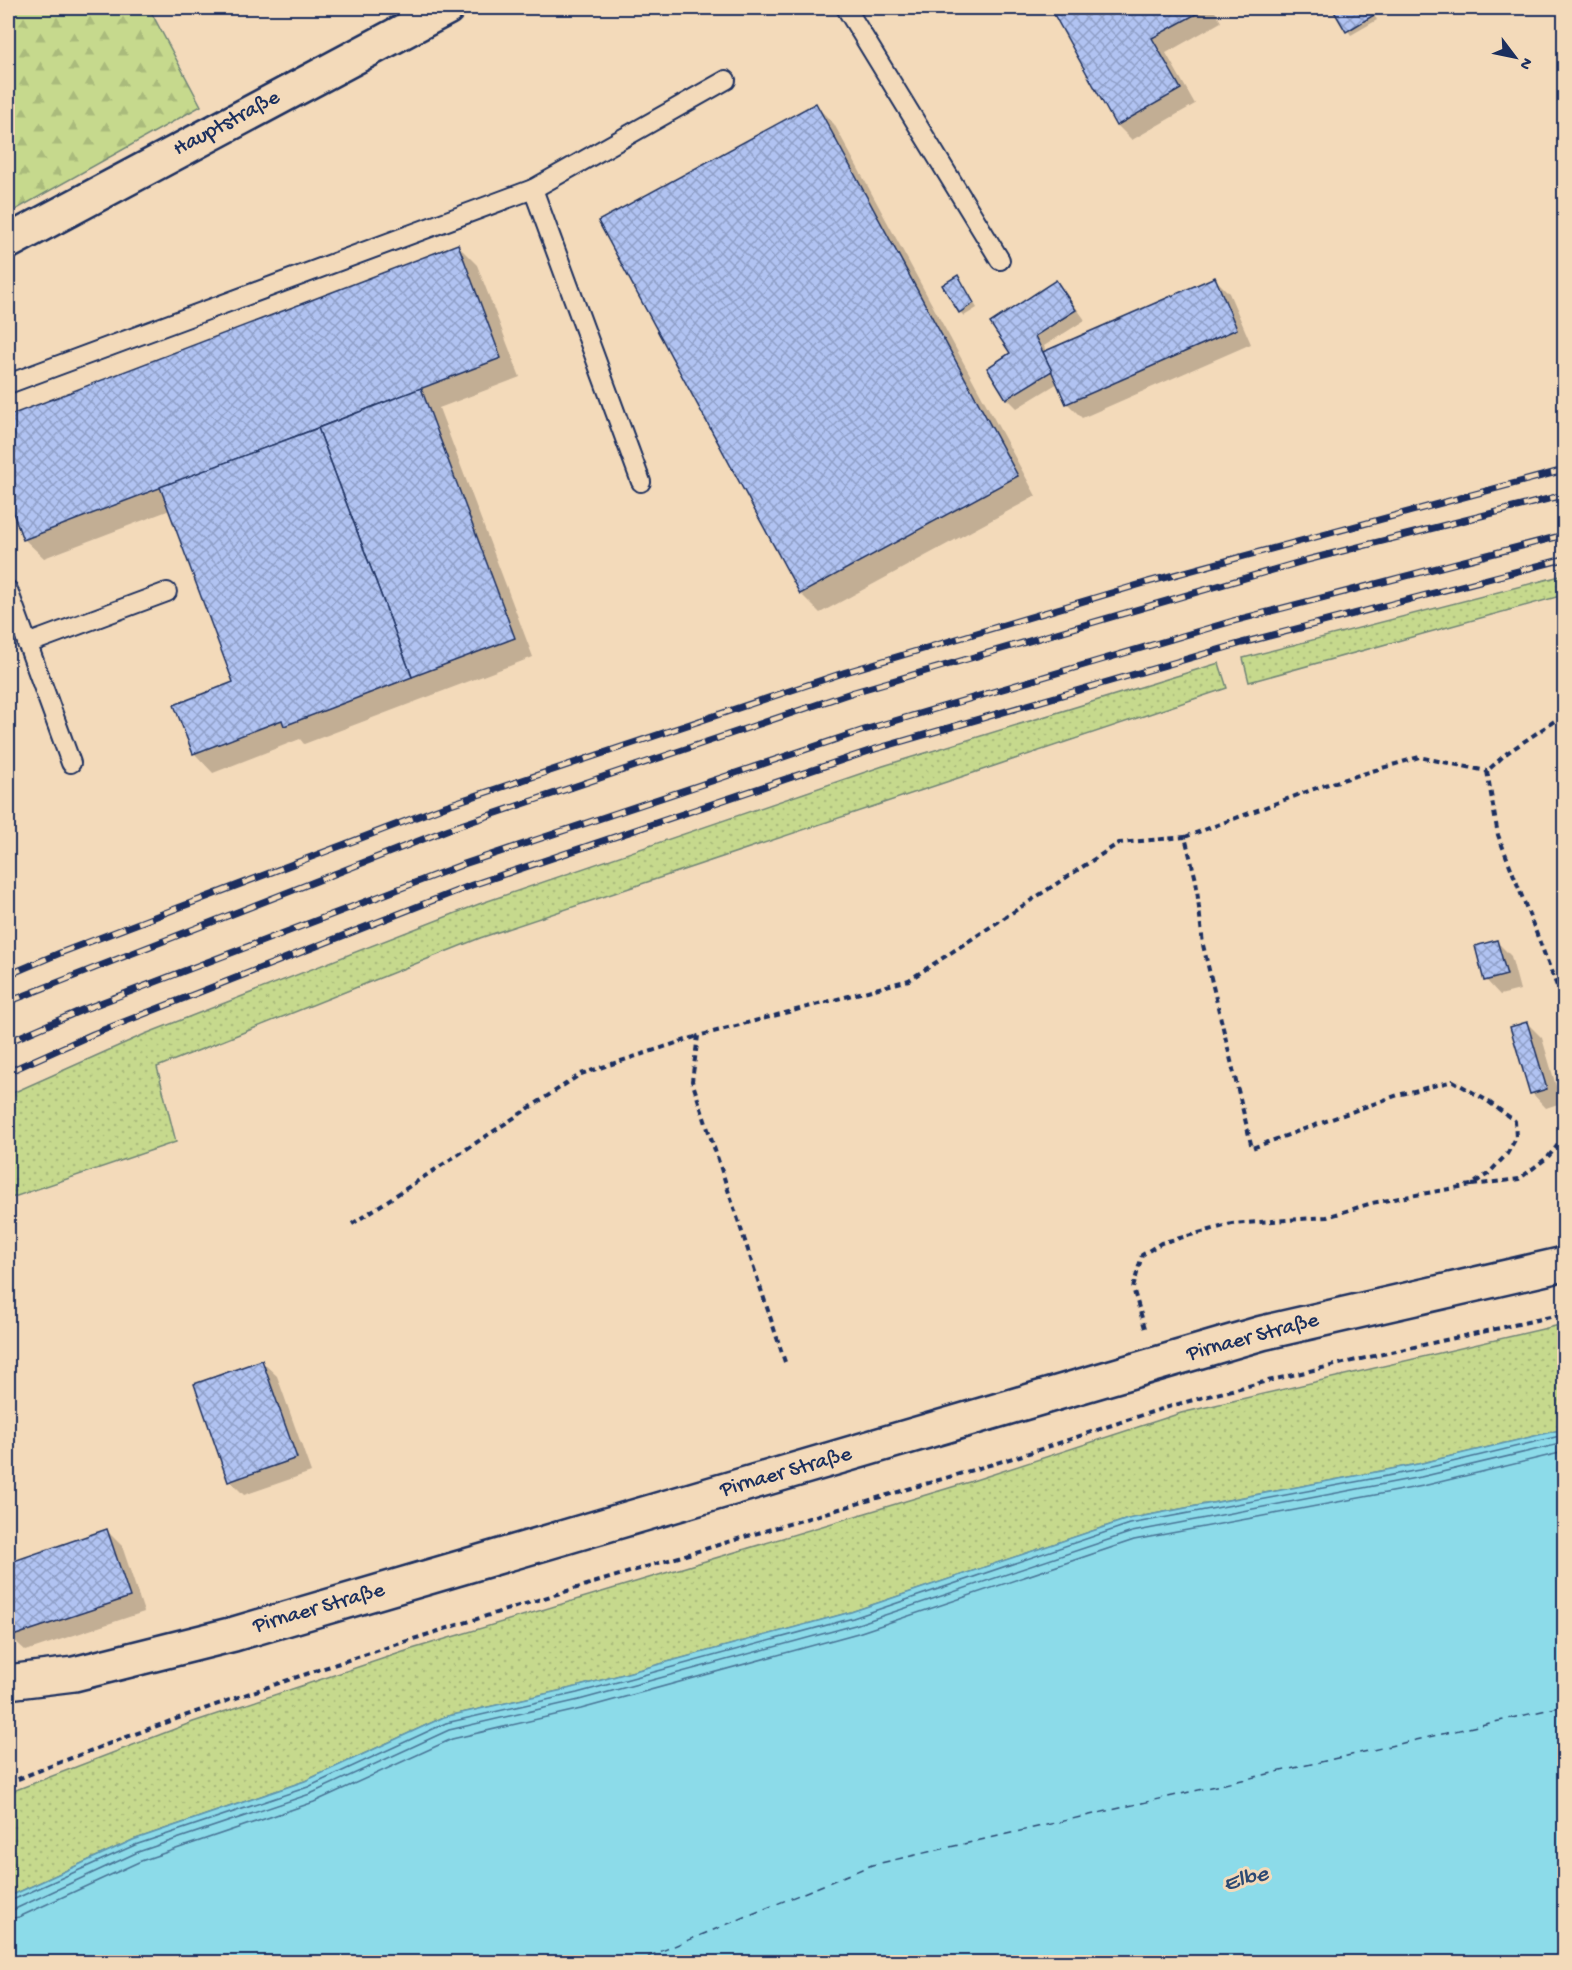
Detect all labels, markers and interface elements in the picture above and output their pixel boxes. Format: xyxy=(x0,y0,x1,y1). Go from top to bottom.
north arrow xyxy=(1485,27,1545,87)
text: N xyxy=(1514,54,1536,73)
street label: Hauptstraße xyxy=(169,85,285,163)
street label: Pirnaer Straße xyxy=(1183,1308,1322,1368)
street label: Pirnaer Straße xyxy=(716,1442,855,1504)
street label: Pirnaer Straße xyxy=(249,1578,388,1640)
water label: Elbe xyxy=(1220,1860,1273,1900)

